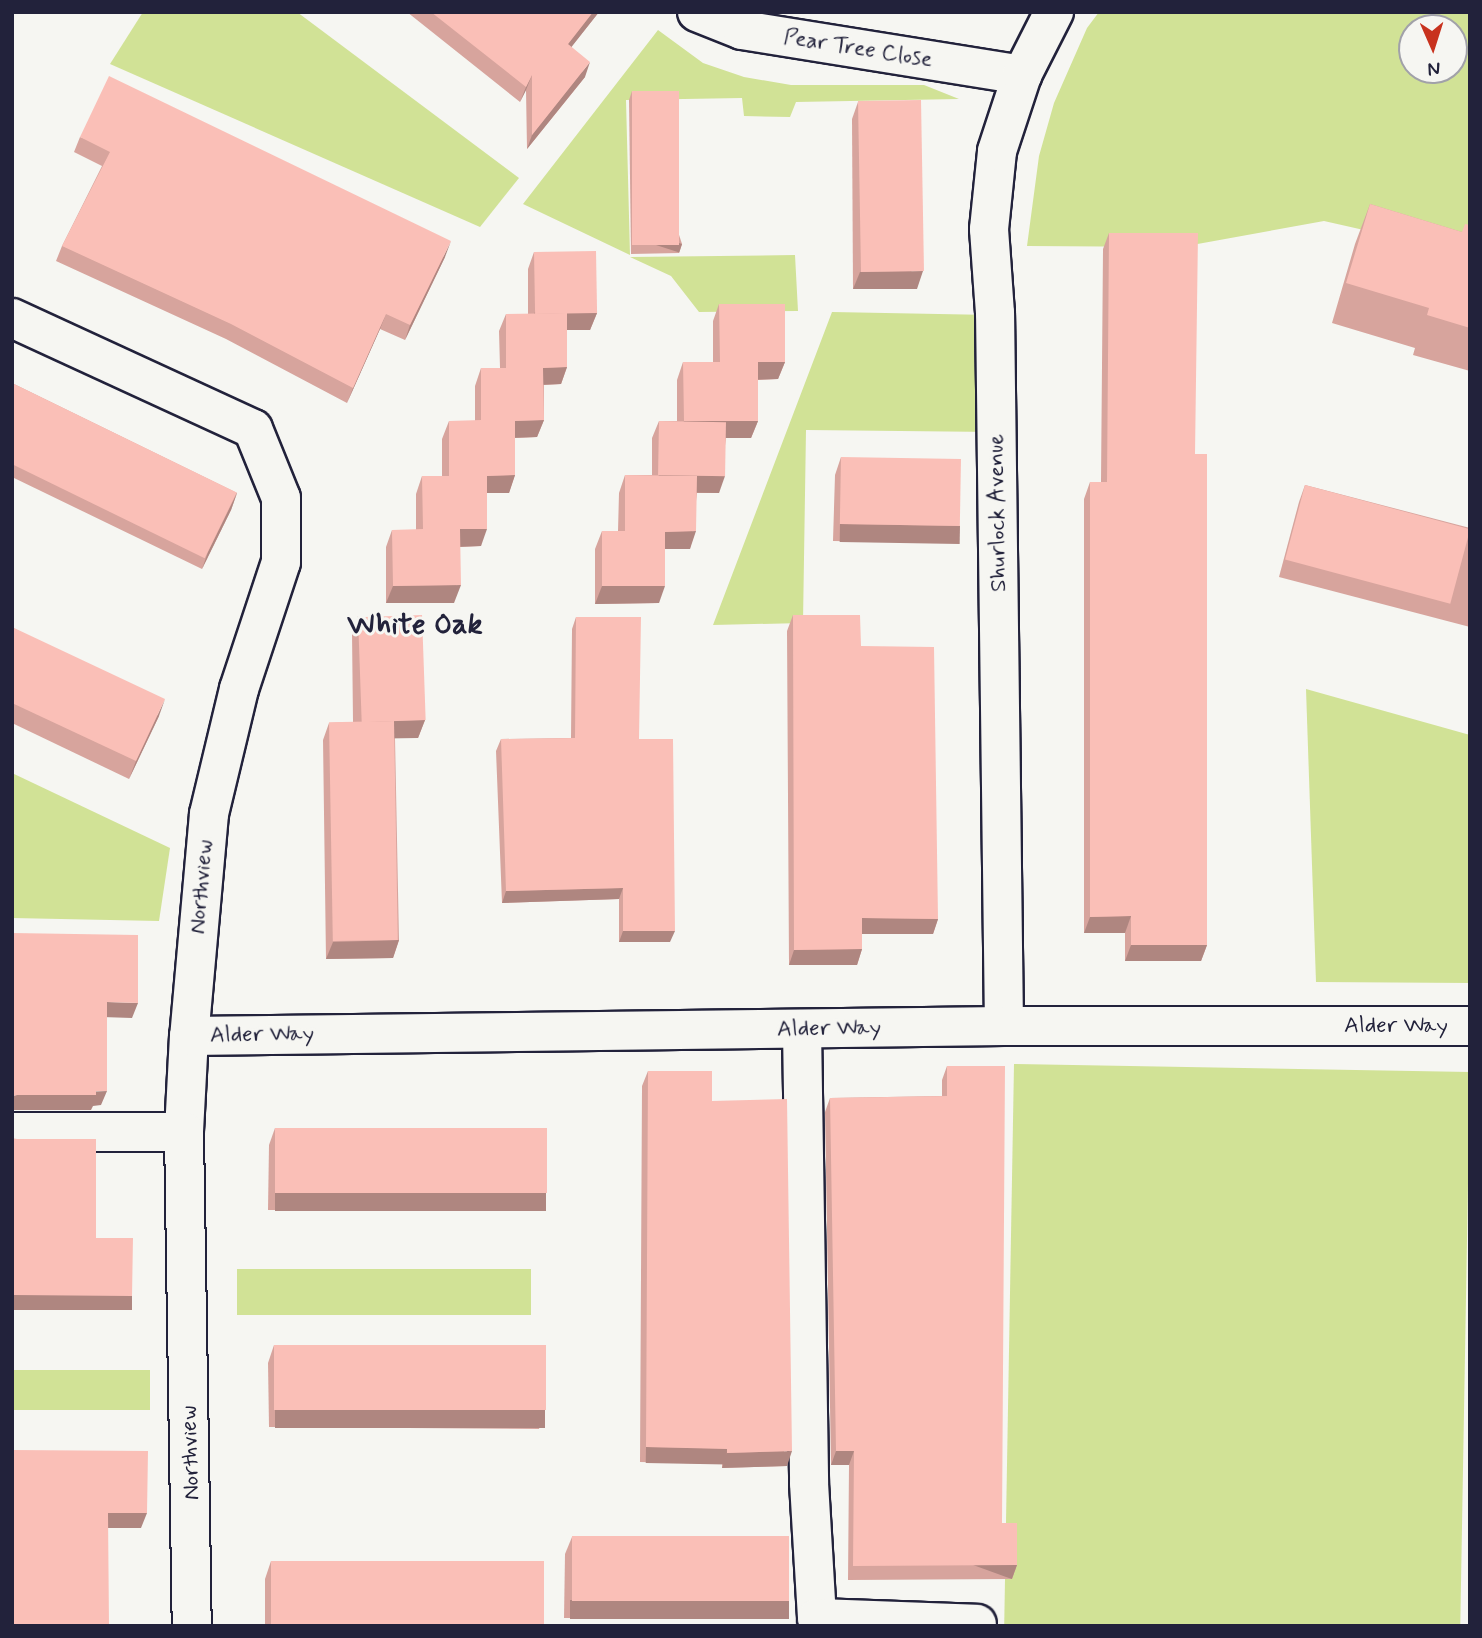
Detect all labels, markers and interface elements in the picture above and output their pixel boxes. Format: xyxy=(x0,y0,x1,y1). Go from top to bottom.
north arrow xyxy=(1398,14,1468,84)
street label: Pear Tree Close xyxy=(783,24,933,74)
text: N xyxy=(1427,56,1441,81)
street label: Shurlock Avenue xyxy=(983,432,1013,594)
district label: White Oak xyxy=(347,607,483,643)
street label: Northview xyxy=(184,839,220,935)
street label: Alder Way xyxy=(1344,1012,1448,1040)
street label: Alder Way xyxy=(777,1014,881,1044)
street label: Alder Way xyxy=(210,1020,314,1050)
street label: Northview xyxy=(176,1405,206,1501)

